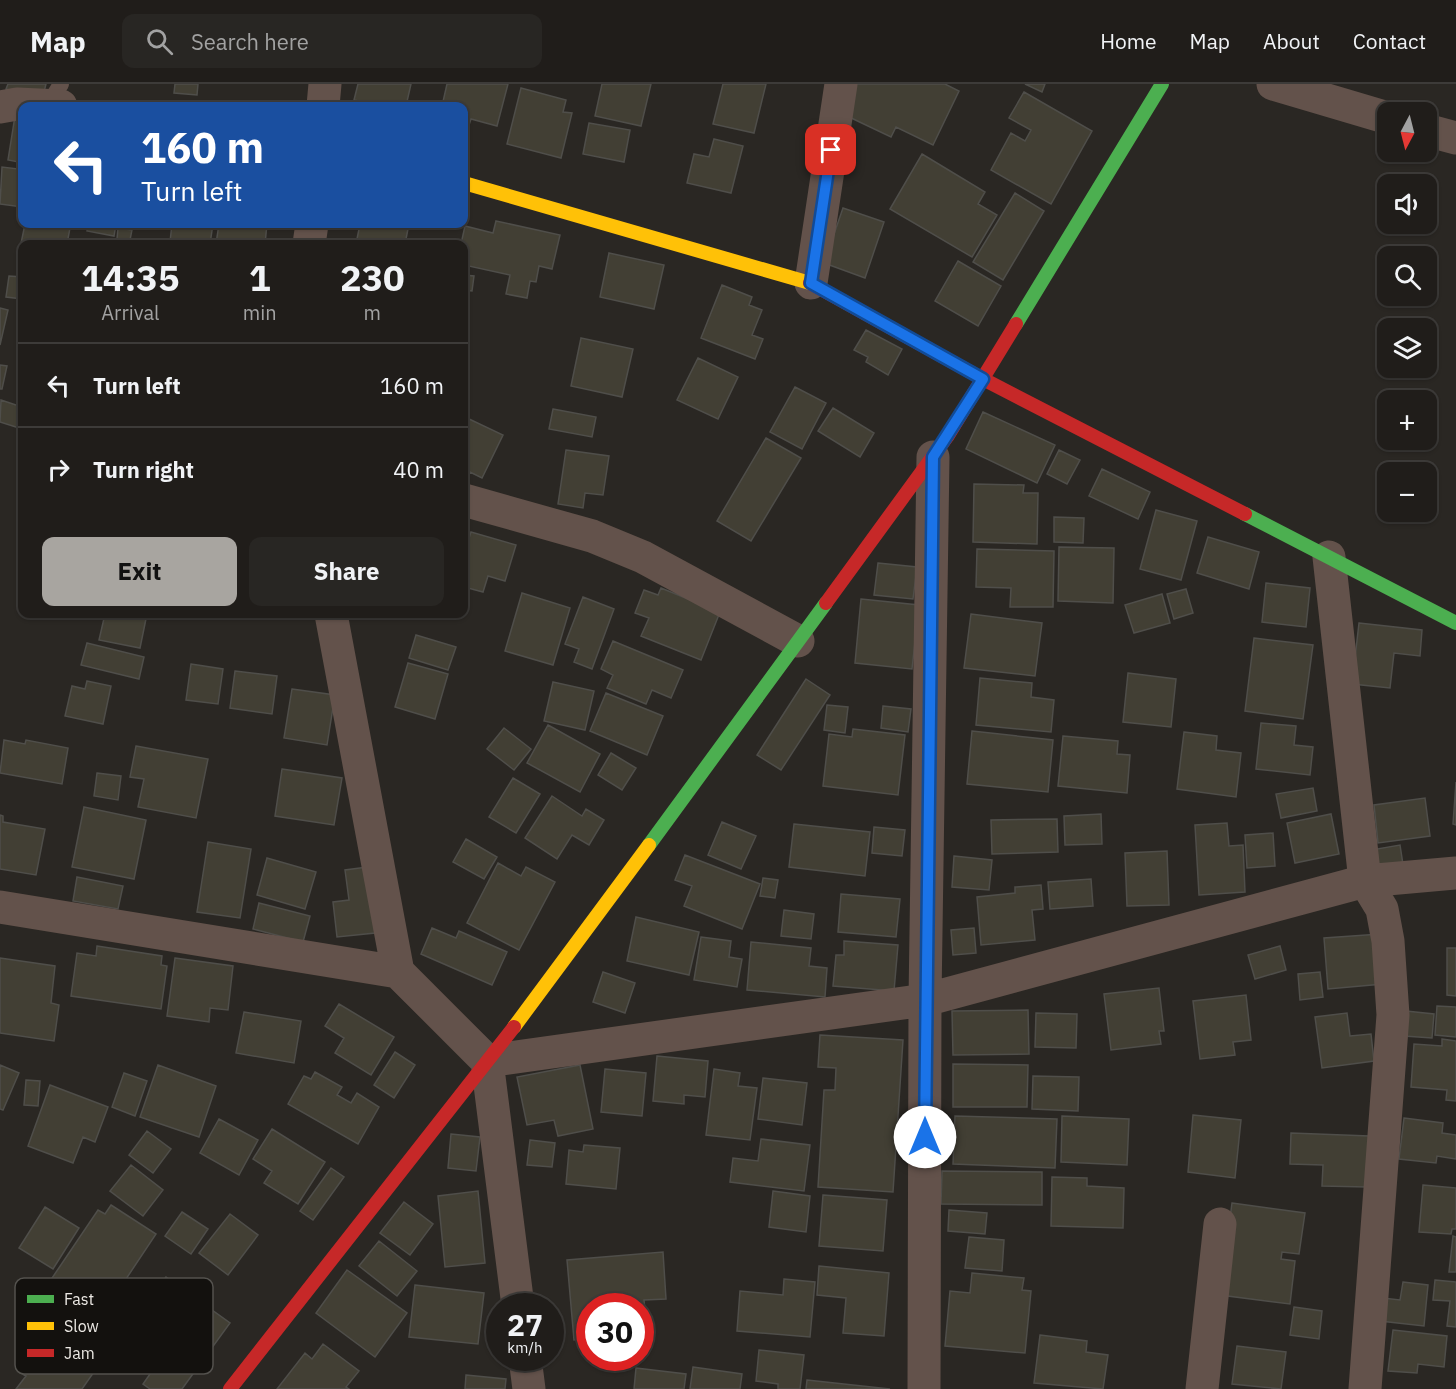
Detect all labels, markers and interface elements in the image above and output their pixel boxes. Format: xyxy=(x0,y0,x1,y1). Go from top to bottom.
search box xyxy=(122,14,542,68)
text: Map xyxy=(30,23,86,60)
icon: search xyxy=(143,25,176,58)
text: Search here xyxy=(191,27,309,56)
text: Home xyxy=(1100,27,1157,55)
text: Map xyxy=(1190,27,1230,55)
text: About xyxy=(1263,27,1320,55)
text: Contact xyxy=(1353,27,1426,55)
north arrow xyxy=(1377,102,1437,162)
map controls xyxy=(1377,102,1437,522)
text: 160 m xyxy=(141,120,264,175)
pin xyxy=(805,124,856,175)
icon: left xyxy=(42,126,120,204)
icon: arrive xyxy=(814,133,847,166)
text: Turn left xyxy=(141,173,242,208)
button: sound xyxy=(1377,174,1437,234)
button: search xyxy=(1377,246,1437,306)
text: 14:35 xyxy=(81,254,180,301)
text: 1 xyxy=(249,254,271,301)
text: 230 xyxy=(340,254,405,301)
text: Arrival xyxy=(101,299,160,326)
text: min xyxy=(243,299,277,326)
text: m xyxy=(364,299,381,326)
button: layers xyxy=(1377,318,1437,378)
icon: left xyxy=(42,369,75,402)
text: Turn left xyxy=(93,371,181,400)
text: 160 m xyxy=(380,371,444,400)
button: + xyxy=(1377,390,1437,450)
icon: right xyxy=(42,453,75,486)
text: Turn right xyxy=(93,455,194,484)
text: 40 m xyxy=(393,455,444,484)
button: − xyxy=(1377,462,1437,522)
button: Exit xyxy=(42,537,237,606)
button: Share xyxy=(249,537,444,606)
position arrow xyxy=(893,1105,957,1169)
legend xyxy=(15,1278,213,1374)
text: Fast xyxy=(64,1289,94,1309)
speed limit sign: 30 xyxy=(576,1293,654,1371)
text: 27 xyxy=(507,1305,543,1344)
text: Slow xyxy=(64,1316,99,1336)
text: km/h xyxy=(507,1338,543,1357)
text: Jam xyxy=(64,1343,95,1363)

